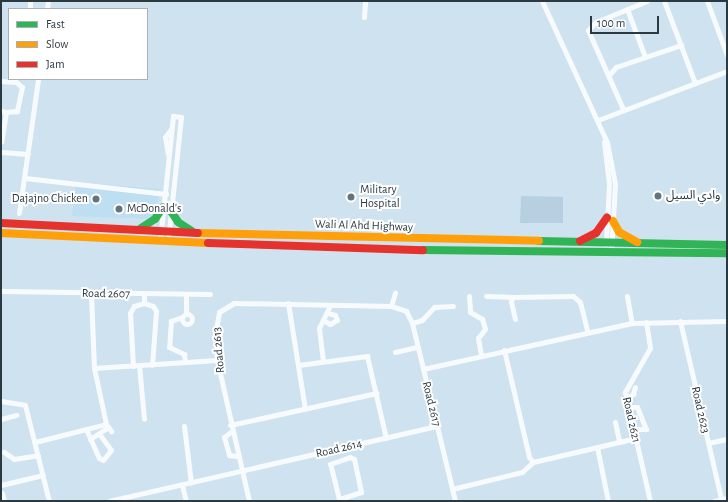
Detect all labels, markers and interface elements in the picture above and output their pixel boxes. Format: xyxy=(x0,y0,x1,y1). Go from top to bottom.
legend xyxy=(8,8,148,80)
scale bar xyxy=(592,8,661,34)
text: 100 m xyxy=(597,17,625,29)
text: Fast xyxy=(46,18,65,30)
text: Slow xyxy=(46,38,68,50)
text: Jam xyxy=(46,58,65,70)
place label: Military Hospital xyxy=(360,183,400,211)
place label: وادي السيل xyxy=(666,189,720,203)
marker: Military Hospital xyxy=(345,191,357,203)
marker: وادي السيل xyxy=(653,191,663,201)
place label: Dajajno Chicken xyxy=(12,192,88,206)
marker: Dajajno Chicken xyxy=(91,194,101,204)
place label: McDonald's xyxy=(127,202,181,216)
marker: McDonald's xyxy=(114,204,124,214)
street label: Wali Al Ahd Highway xyxy=(315,217,413,235)
street label: Road 2607 xyxy=(82,286,130,302)
street label: Road 2613 xyxy=(210,326,228,374)
street label: Road 2617 xyxy=(418,380,444,428)
street label: Road 2623 xyxy=(688,385,712,435)
street label: Road 2621 xyxy=(619,396,643,444)
street label: Road 2614 xyxy=(315,437,363,461)

